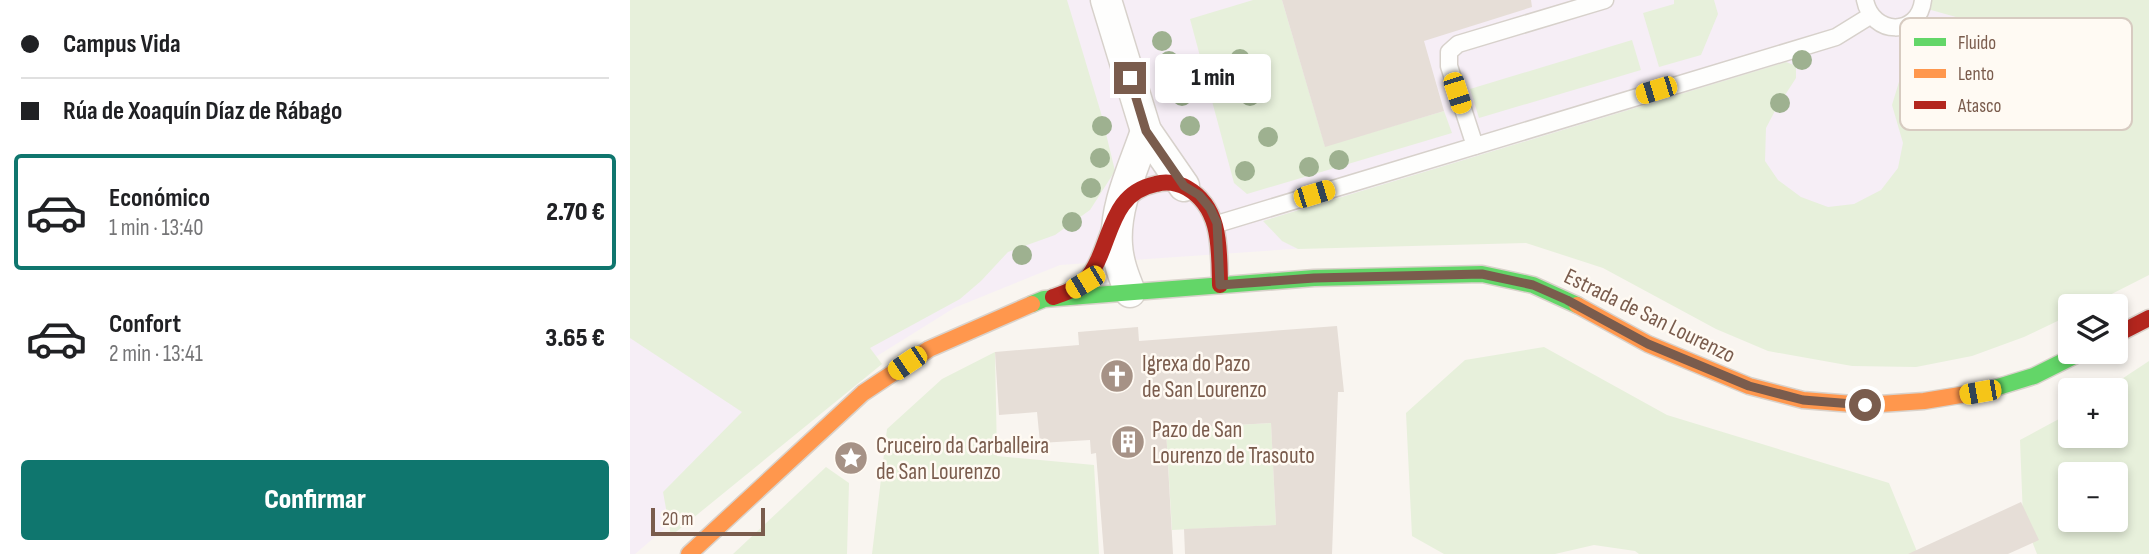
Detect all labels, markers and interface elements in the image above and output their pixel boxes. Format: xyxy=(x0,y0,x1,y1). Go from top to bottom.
legend xyxy=(1900,18,2132,130)
text: Campus Vida xyxy=(63,29,181,60)
text: Fluido xyxy=(1958,32,1996,55)
callout: 1 min xyxy=(1154,54,1270,102)
route end xyxy=(1114,62,1146,94)
text: Lento xyxy=(1958,63,1994,86)
text: 1 min xyxy=(1191,64,1235,92)
car xyxy=(1441,70,1474,116)
car xyxy=(1633,74,1680,106)
text: Atasco xyxy=(1957,95,2001,118)
text: Rúa de Xoaquín Díaz de Rábago xyxy=(63,96,342,127)
car xyxy=(1291,178,1338,210)
icon: car xyxy=(25,181,88,244)
text: Económico xyxy=(109,183,210,214)
text: 2.70 € xyxy=(546,197,605,228)
text: 1 min · 13:40 xyxy=(109,214,203,242)
car xyxy=(1062,262,1109,302)
street label: Estrada de San Lourenzo xyxy=(1559,262,1740,369)
map controls xyxy=(2058,294,2128,532)
button: layers xyxy=(2058,294,2128,364)
icon: car xyxy=(25,307,88,370)
text: Confort xyxy=(109,309,181,340)
text: 3.65 € xyxy=(545,323,605,354)
text: 2 min · 13:41 xyxy=(109,340,203,368)
car xyxy=(884,343,931,383)
place label: Igrexa do Pazo de San Lourenzo xyxy=(1142,350,1267,404)
church icon: Igrexa do Pazo de San Lourenzo xyxy=(1098,357,1136,395)
car xyxy=(1958,378,2003,406)
button: + xyxy=(2058,378,2128,448)
route start xyxy=(1849,389,1881,421)
place label: Pazo de San Lourenzo de Trasouto xyxy=(1152,416,1315,470)
building icon: Pazo de San Lourenzo de Trasouto xyxy=(1109,423,1147,461)
place label: Cruceiro da Carballeira de San Lourenzo xyxy=(876,432,1049,486)
place icon: Cruceiro da Carballeira de San Lourenzo xyxy=(832,439,870,477)
button: Confirmar xyxy=(21,460,609,540)
button: − xyxy=(2058,462,2128,532)
scale bar xyxy=(651,505,765,537)
text: 20 m xyxy=(662,508,694,531)

